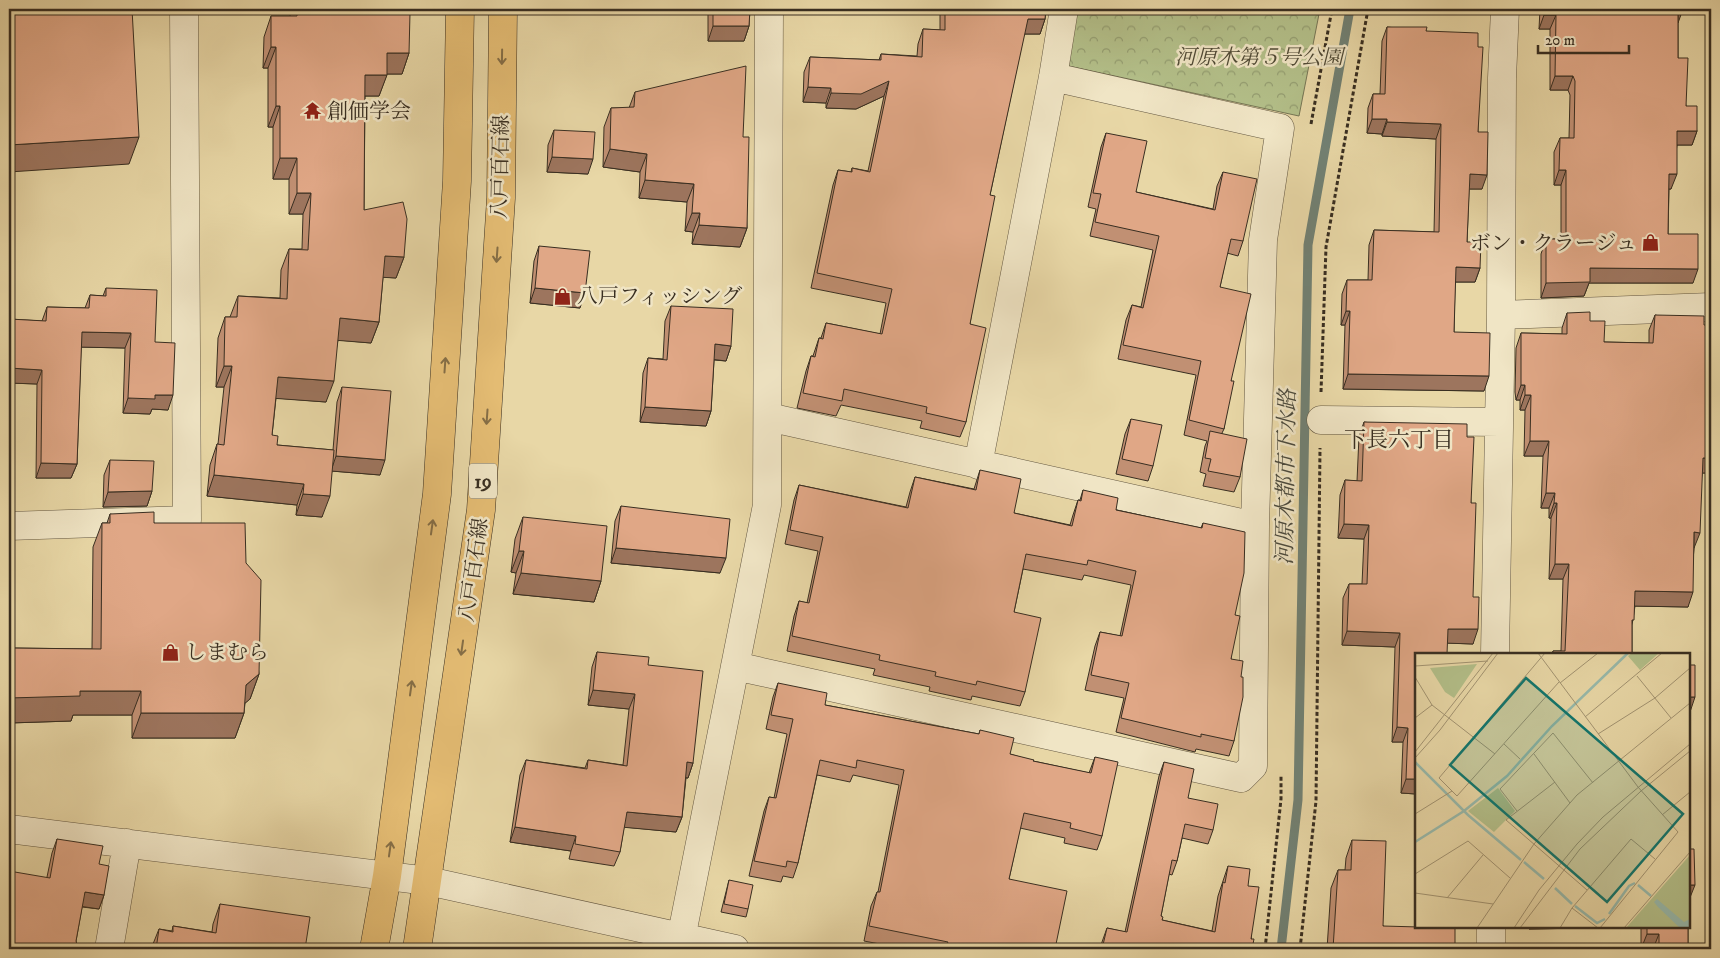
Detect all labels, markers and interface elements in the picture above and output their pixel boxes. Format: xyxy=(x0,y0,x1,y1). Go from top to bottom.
scale bar xyxy=(1538,22,1629,54)
text: 20 m xyxy=(1545,31,1575,50)
park label: 河原木第５号公園 xyxy=(1175,45,1346,71)
one-way arrow xyxy=(497,49,507,65)
place label: 創価学会 xyxy=(327,99,411,125)
temple icon: 創価学会 xyxy=(303,101,323,121)
street label: 八戸百石線 xyxy=(487,114,515,220)
place label: ボン・クラージュ xyxy=(1470,231,1637,257)
shop icon: ボン・クラージュ xyxy=(1641,233,1661,253)
one-way arrow xyxy=(493,247,502,263)
place label: 八戸フィッシング xyxy=(577,284,742,310)
shop icon: 八戸フィッシング xyxy=(553,286,573,306)
one-way arrow xyxy=(441,357,450,373)
water label: 河原木都市下水路 xyxy=(1271,387,1302,565)
one-way arrow xyxy=(483,409,492,425)
district label: 下長六丁目 xyxy=(1344,427,1454,454)
road number: 19 xyxy=(469,464,497,498)
street label: 八戸百石線 xyxy=(454,516,494,624)
one-way arrow xyxy=(428,519,438,535)
place label: しまむら xyxy=(185,640,269,666)
one-way arrow xyxy=(456,640,466,656)
shop icon: しまむら xyxy=(161,642,181,662)
inset map xyxy=(1415,653,1690,928)
one-way arrow xyxy=(406,681,416,697)
one-way arrow xyxy=(385,842,395,858)

